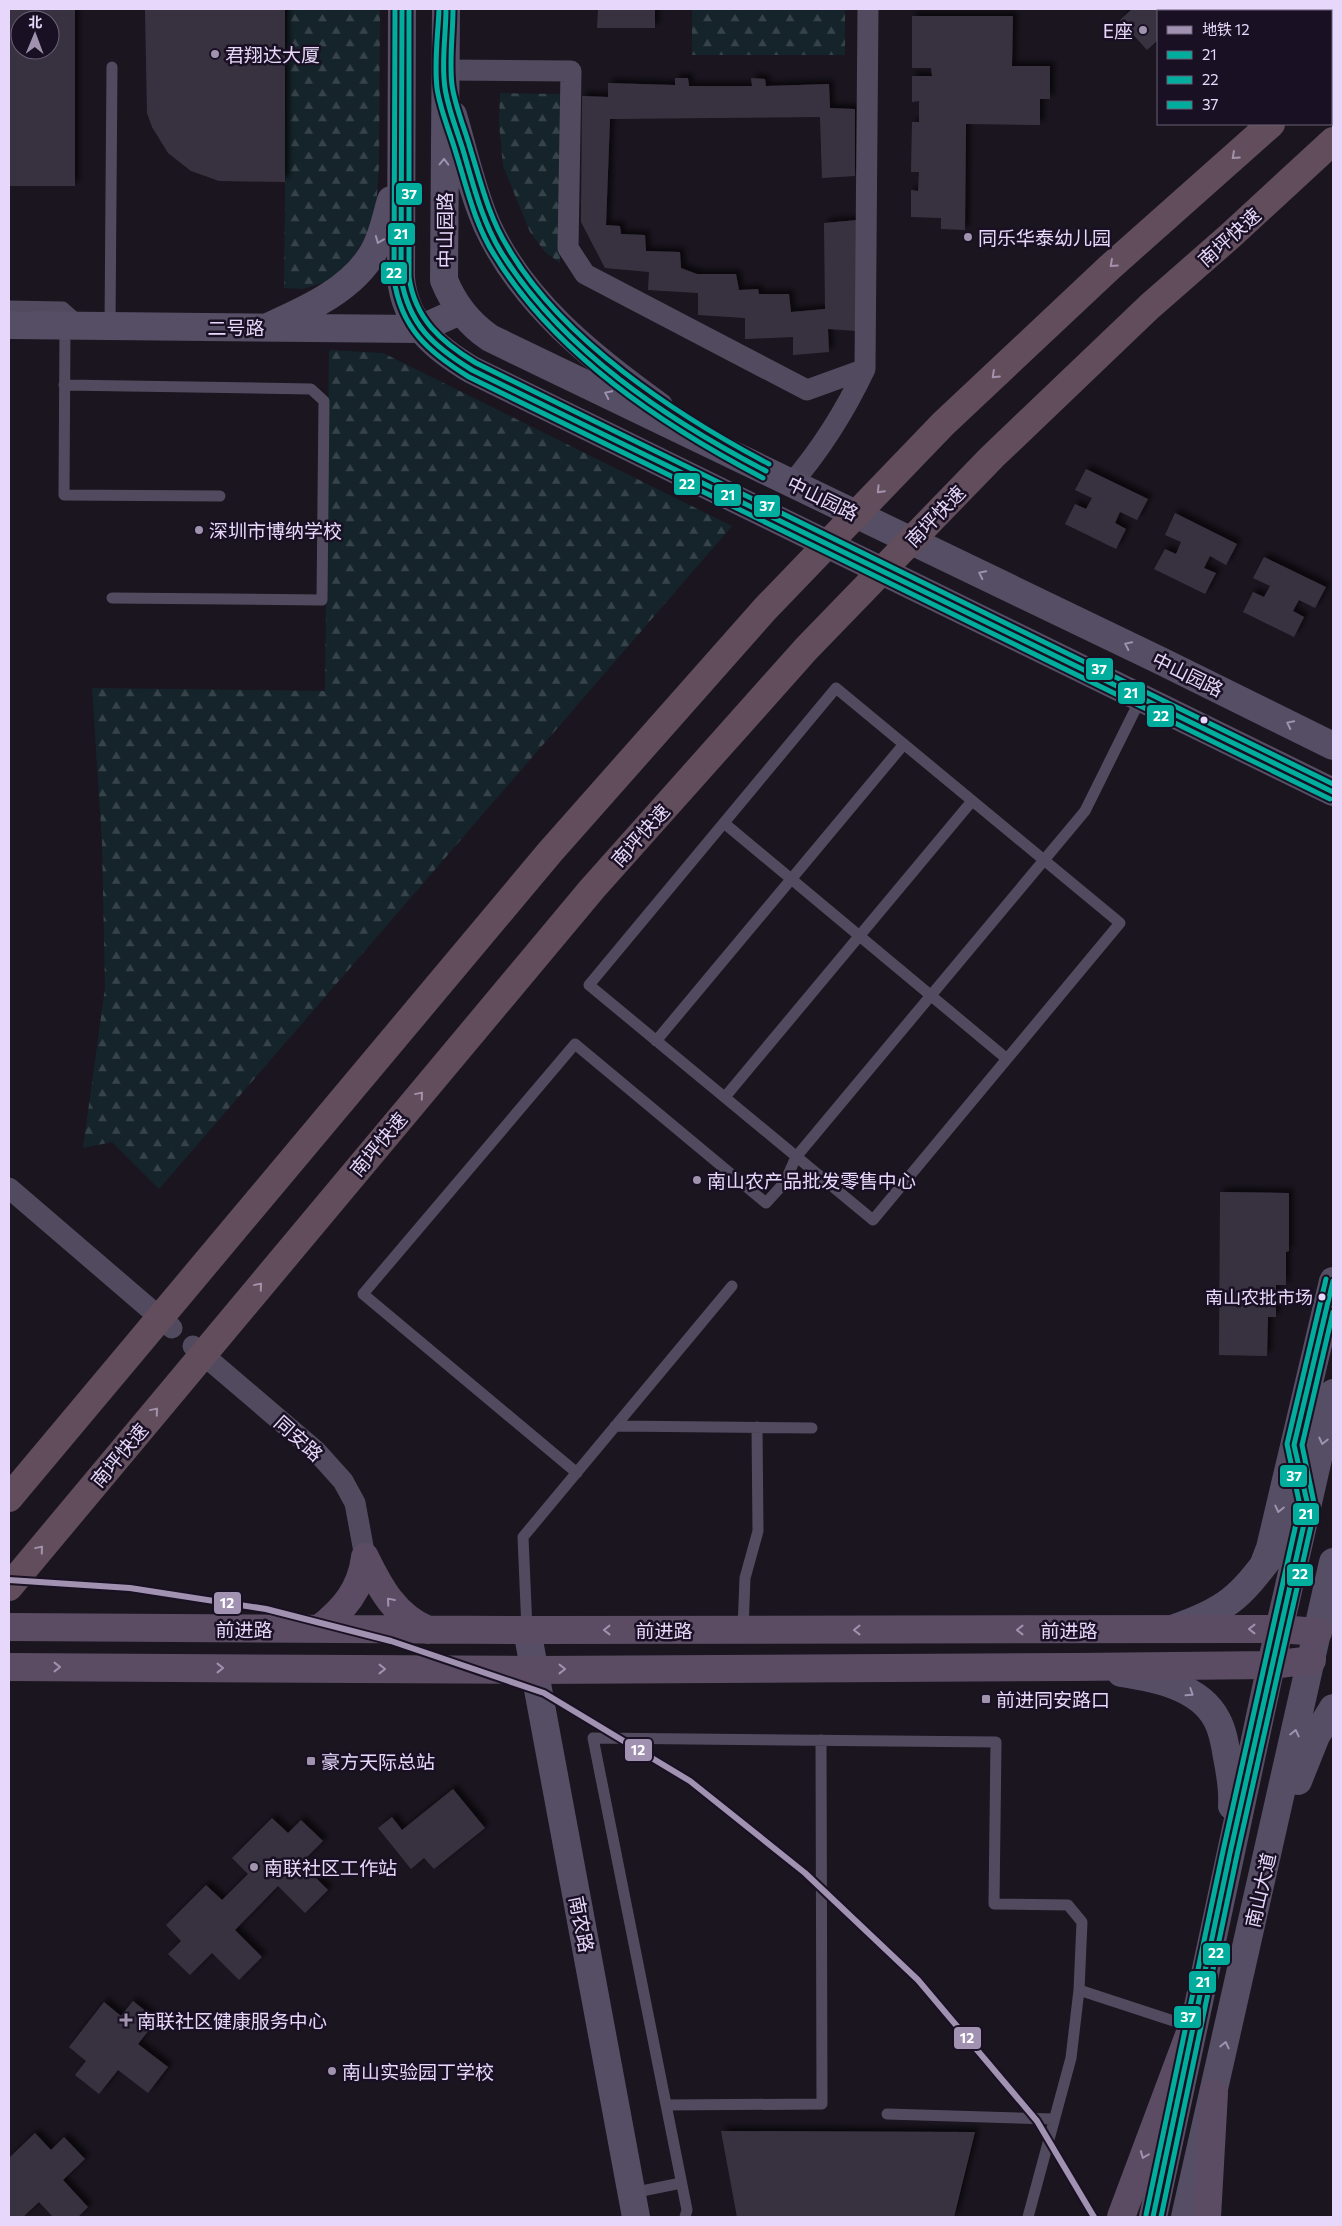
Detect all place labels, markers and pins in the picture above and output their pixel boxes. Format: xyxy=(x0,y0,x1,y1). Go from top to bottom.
place label: E座 xyxy=(1103,19,1133,42)
marker: E座 xyxy=(1137,24,1149,36)
place label: 君翔达大厦 xyxy=(225,43,320,66)
marker: 君翔达大厦 xyxy=(209,48,221,60)
place label: 同乐华泰幼儿园 xyxy=(978,226,1111,249)
marker: 同乐华泰幼儿园 xyxy=(962,231,974,243)
place label: 深圳市博纳学校 xyxy=(209,519,342,542)
marker: 深圳市博纳学校 xyxy=(193,524,205,536)
unlabelled marker xyxy=(1199,715,1209,725)
place label: 南山农产品批发零售中心 xyxy=(707,1169,916,1192)
marker: 南山农产品批发零售中心 xyxy=(691,1174,703,1186)
place label: 南山农批市场 xyxy=(1205,1286,1313,1308)
marker: 南山农批市场 xyxy=(1317,1292,1327,1302)
place label: 前进同安路口 xyxy=(996,1688,1110,1711)
marker: 前进同安路口 xyxy=(980,1693,992,1705)
place label: 豪方天际总站 xyxy=(321,1750,435,1773)
marker: 豪方天际总站 xyxy=(305,1755,317,1767)
place label: 南联社区工作站 xyxy=(264,1856,397,1879)
marker: 南联社区工作站 xyxy=(248,1861,260,1873)
place label: 南联社区健康服务中心 xyxy=(137,2009,327,2032)
marker: 南联社区健康服务中心 xyxy=(119,2013,133,2027)
place label: 南山实验园丁学校 xyxy=(342,2060,494,2083)
marker: 南山实验园丁学校 xyxy=(326,2065,338,2077)

